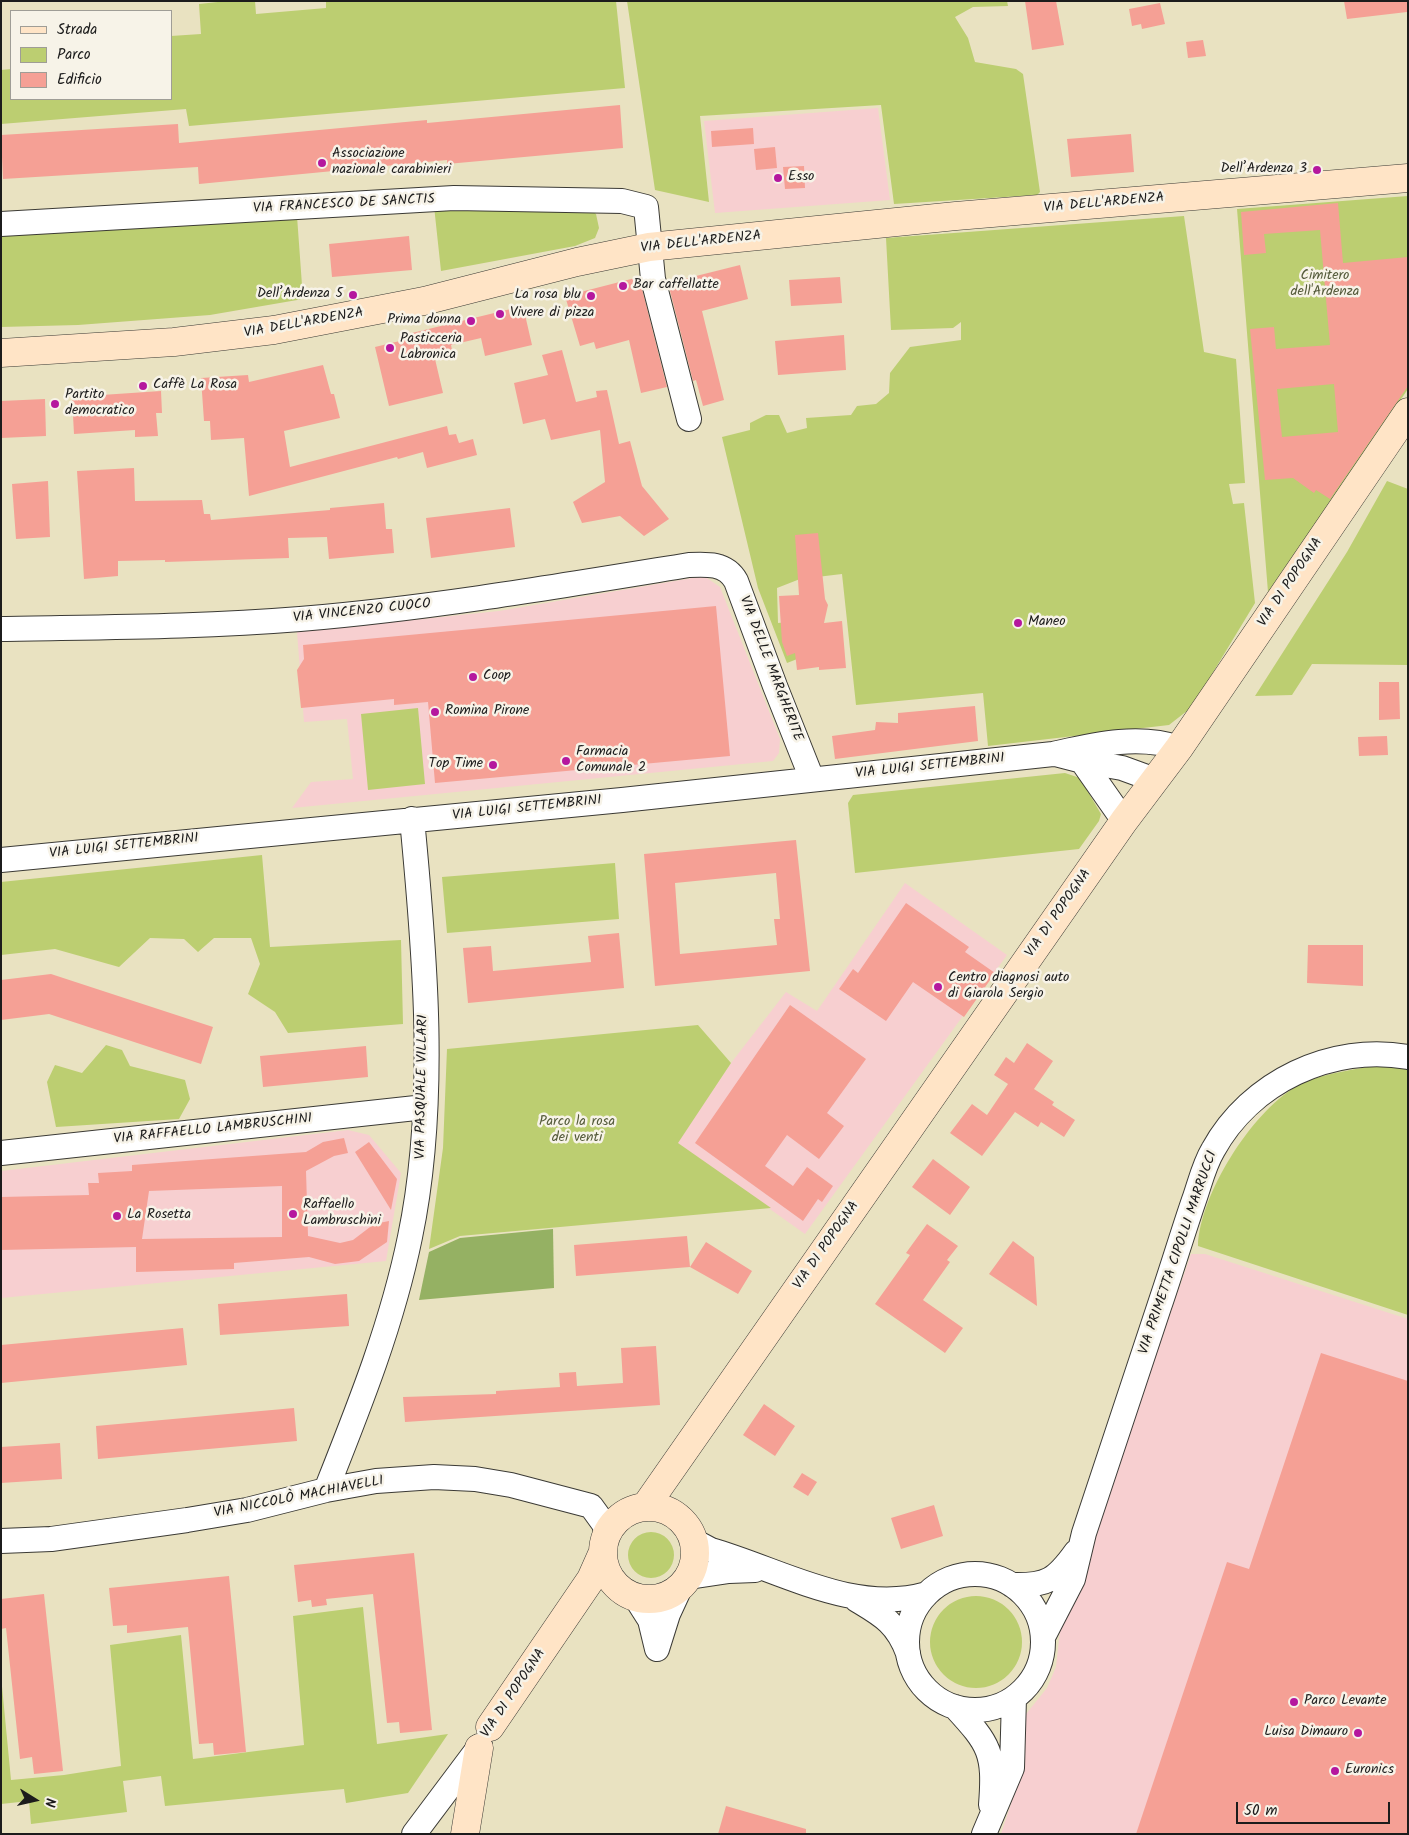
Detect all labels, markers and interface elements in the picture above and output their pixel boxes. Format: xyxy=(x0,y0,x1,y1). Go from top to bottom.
legend xyxy=(10,10,172,100)
text: Strada xyxy=(57,18,97,42)
text: Parco xyxy=(57,43,91,67)
text: Edificio xyxy=(57,68,102,92)
place label: Associazione nazionale carabinieri xyxy=(332,147,451,180)
marker: Associazione nazionale carabinieri xyxy=(316,157,328,169)
place label: Dell’Ardenza 3 xyxy=(1221,162,1307,178)
marker: Dell’Ardenza 3 xyxy=(1311,164,1323,176)
place label: Esso xyxy=(788,170,814,186)
marker: Esso xyxy=(772,172,784,184)
street label: VIA DELL'ARDENZA xyxy=(1043,190,1165,218)
street label: VIA FRANCESCO DE SANCTIS xyxy=(253,192,435,218)
street label: VIA DELL'ARDENZA xyxy=(640,228,762,258)
park label: Cimitero dell'Ardenza xyxy=(1291,269,1359,302)
place label: Bar caffellatte xyxy=(633,278,719,294)
marker: Bar caffellatte xyxy=(617,280,629,292)
place label: Dell’Ardenza 5 xyxy=(257,287,343,303)
place label: La rosa blu xyxy=(515,288,581,304)
marker: Dell’Ardenza 5 xyxy=(347,289,359,301)
marker: La rosa blu xyxy=(585,290,597,302)
street label: VIA DELL'ARDENZA xyxy=(243,305,365,343)
place label: Vivere di pizza xyxy=(510,306,594,322)
marker: Vivere di pizza xyxy=(494,308,506,320)
place label: Prima donna xyxy=(387,313,461,329)
marker: Prima donna xyxy=(465,315,477,327)
place label: Pasticceria Labronica xyxy=(400,332,462,364)
marker: Pasticceria Labronica xyxy=(384,342,396,354)
place label: Caffè La Rosa xyxy=(153,378,237,394)
marker: Caffè La Rosa xyxy=(137,380,149,392)
place label: Partito democratico xyxy=(65,388,135,421)
marker: Partito democratico xyxy=(49,398,61,410)
street label: VIA DI POPOGNA xyxy=(1255,535,1327,631)
street label: VIA DELLE MARGHERITE xyxy=(735,594,805,744)
street label: VIA VINCENZO CUOCO xyxy=(292,596,432,628)
place label: Maneo xyxy=(1028,615,1066,631)
marker: Maneo xyxy=(1012,617,1024,629)
place label: Coop xyxy=(483,669,511,685)
marker: Coop xyxy=(467,671,479,683)
place label: Romina Pirone xyxy=(445,704,529,720)
marker: Romina Pirone xyxy=(429,706,441,718)
place label: Farmacia Comunale 2 xyxy=(576,745,646,778)
street label: VIA LUIGI SETTEMBRINI xyxy=(855,751,1005,783)
marker: Farmacia Comunale 2 xyxy=(560,755,572,767)
place label: Top Time xyxy=(429,757,483,773)
marker: Top Time xyxy=(487,759,499,771)
street label: VIA LUIGI SETTEMBRINI xyxy=(452,793,602,825)
street label: VIA LUIGI SETTEMBRINI xyxy=(49,831,199,863)
street label: VIA DI POPOGNA xyxy=(1022,867,1096,961)
place label: Centro diagnosi auto di Giarola Sergio xyxy=(948,971,1069,1004)
marker: Centro diagnosi auto di Giarola Sergio xyxy=(932,981,944,993)
street label: VIA PASQUALE VILLARI xyxy=(413,1014,433,1160)
street label: VIA RAFFAELLO LAMBRUSCHINI xyxy=(113,1111,313,1149)
park label: Parco la rosa dei venti xyxy=(539,1115,615,1148)
street label: VIA PRIMETTA CIPOLLI MARRUCCI xyxy=(1136,1149,1222,1357)
place label: Raffaello Lambruschini xyxy=(303,1198,381,1230)
street label: VIA DI POPOGNA xyxy=(790,1199,864,1293)
place label: La Rosetta xyxy=(127,1208,191,1224)
marker: Raffaello Lambruschini xyxy=(287,1208,299,1220)
marker: La Rosetta xyxy=(111,1210,123,1222)
street label: VIA NICCOLÒ MACHIAVELLI xyxy=(213,1473,385,1523)
street label: VIA DI POPOGNA xyxy=(478,1646,550,1742)
place label: Parco Levante xyxy=(1304,1694,1387,1710)
marker: Parco Levante xyxy=(1288,1696,1300,1708)
place label: Luisa Dimauro xyxy=(1264,1725,1348,1741)
marker: Luisa Dimauro xyxy=(1352,1727,1364,1739)
place label: Euronics xyxy=(1345,1763,1394,1779)
marker: Euronics xyxy=(1329,1765,1341,1777)
north arrow xyxy=(10,1775,60,1825)
scale bar xyxy=(1239,1792,1393,1824)
text: N xyxy=(38,1796,61,1809)
text: 50 m xyxy=(1244,1799,1278,1823)

